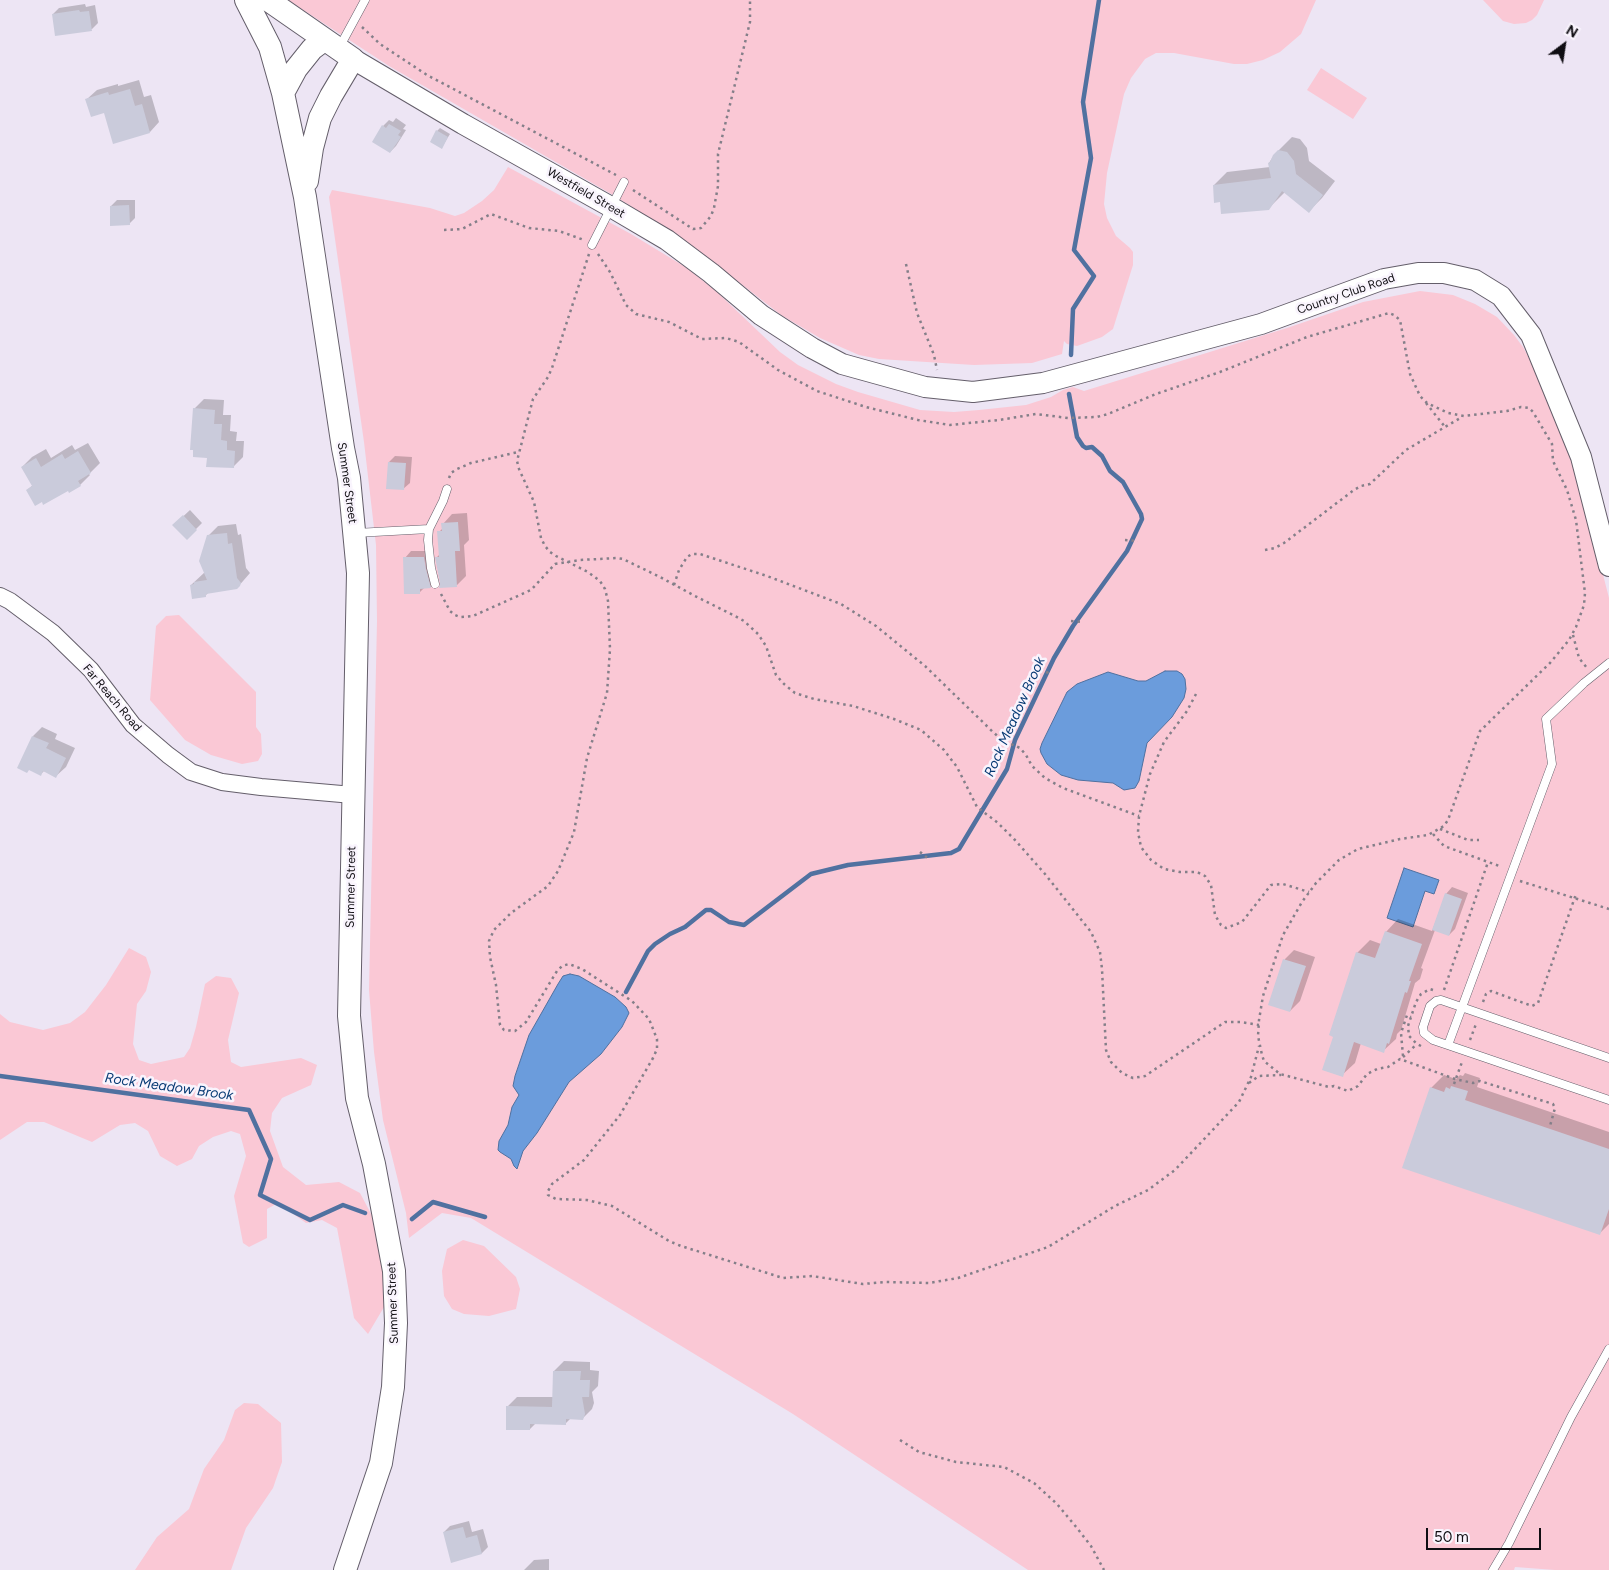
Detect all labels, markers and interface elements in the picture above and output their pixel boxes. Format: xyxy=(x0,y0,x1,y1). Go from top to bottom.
north arrow xyxy=(1539,20,1589,70)
text: N xyxy=(1563,22,1581,42)
street label: Westfield Street xyxy=(544,165,628,221)
street label: Country Club Road xyxy=(1295,271,1397,317)
street label: Summer Street xyxy=(334,442,360,524)
water label: Rock Meadow Brook xyxy=(981,654,1049,780)
street label: Far Reach Road xyxy=(80,661,144,735)
street label: Summer Street xyxy=(343,846,359,928)
water label: Rock Meadow Brook xyxy=(104,1070,234,1104)
street label: Summer Street xyxy=(384,1262,402,1344)
scale bar xyxy=(1429,1518,1544,1550)
text: 50 m xyxy=(1434,1528,1469,1546)

